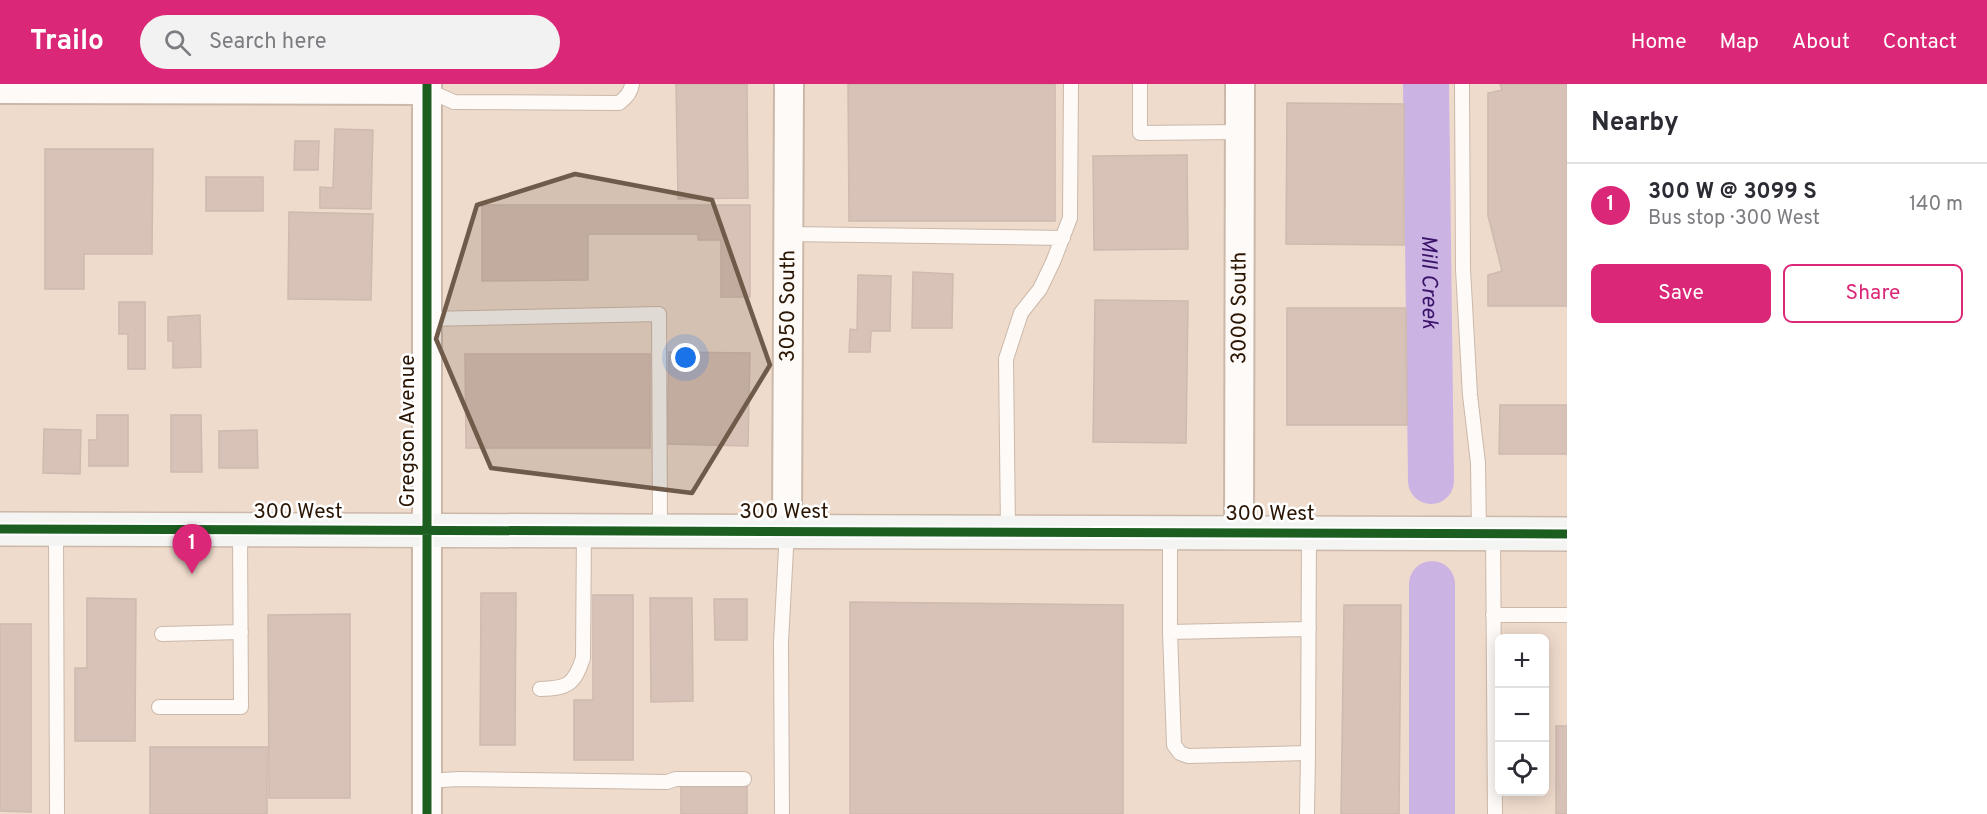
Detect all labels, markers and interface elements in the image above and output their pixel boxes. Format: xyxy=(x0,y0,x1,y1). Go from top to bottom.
search box xyxy=(140,15,560,69)
text: Trailo xyxy=(30,24,104,60)
icon: search xyxy=(161,26,194,59)
text: Search here xyxy=(209,29,326,56)
text: Home xyxy=(1631,29,1687,56)
text: Map xyxy=(1720,29,1759,56)
text: About xyxy=(1792,29,1850,56)
text: Contact xyxy=(1883,29,1957,56)
text: Nearby xyxy=(1591,107,1679,140)
text: 300 W @ 3099 S xyxy=(1648,179,1817,206)
text: 1 xyxy=(1607,192,1615,218)
text: 140 m xyxy=(1909,192,1963,218)
text: Bus stop · 300 West xyxy=(1648,206,1820,232)
water label: Mill Creek xyxy=(1414,235,1443,330)
street label: 3050 South xyxy=(774,250,802,362)
street label: 3000 South xyxy=(1226,252,1253,364)
button: Save xyxy=(1591,264,1771,323)
button: Share xyxy=(1783,264,1963,323)
your location xyxy=(671,343,700,372)
street label: Gregson Avenue xyxy=(395,355,422,507)
street label: 300 West xyxy=(253,499,343,526)
street label: 300 West xyxy=(739,499,829,526)
street label: 300 West xyxy=(1225,501,1315,528)
pin: 1 xyxy=(172,524,212,574)
map controls xyxy=(1495,634,1549,796)
button: + xyxy=(1495,634,1549,688)
button: − xyxy=(1495,688,1549,742)
button: locate xyxy=(1495,742,1549,796)

